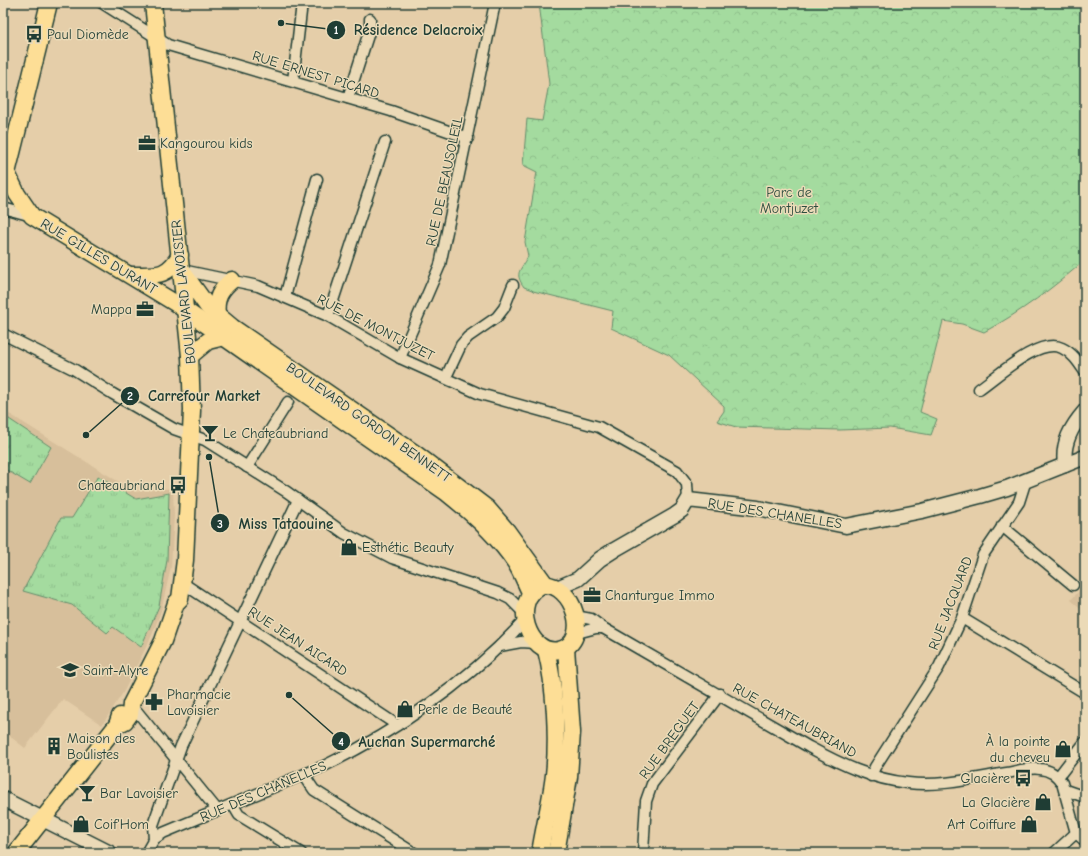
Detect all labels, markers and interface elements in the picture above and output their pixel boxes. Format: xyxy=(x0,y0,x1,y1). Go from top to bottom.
callout: Résidence Delacroix xyxy=(326,16,490,43)
text: Résidence Delacroix xyxy=(354,21,483,39)
text: 1 xyxy=(334,23,339,37)
bus stop icon: Paul Diomède xyxy=(24,24,44,44)
place label: Paul Diomède xyxy=(47,26,129,43)
street label: RUE ERNEST PICARD xyxy=(250,47,382,102)
street label: RUE DE BEAUSOLEIL xyxy=(422,114,467,248)
office icon: Kangourou kids xyxy=(137,133,157,153)
place label: Kangourou kids xyxy=(160,135,253,152)
park label: Parc de Montjuzet xyxy=(760,184,819,217)
street label: RUE GILLES DURANT xyxy=(37,215,161,298)
street label: BOULEVARD LAVOISIER xyxy=(167,219,200,365)
street label: RUE DE MONTJUZET xyxy=(314,291,438,365)
office icon: Mappa xyxy=(135,299,155,319)
place label: Mappa xyxy=(91,301,132,318)
street label: BOULEVARD GORDON BENNETT xyxy=(283,359,455,486)
callout: Carrefour Market xyxy=(120,383,268,410)
text: Carrefour Market xyxy=(148,387,261,405)
text: 2 xyxy=(127,389,133,403)
bar icon: Le Chateaubriand xyxy=(200,423,220,443)
place label: Le Chateaubriand xyxy=(223,425,328,442)
bus stop icon: Chateaubriand xyxy=(168,475,188,495)
place label: Chateaubriand xyxy=(78,477,165,494)
street label: RUE DES CHANELLES xyxy=(707,495,843,533)
callout: Miss Tataouine xyxy=(210,510,341,537)
text: Miss Tataouine xyxy=(239,515,333,533)
text: 3 xyxy=(217,517,223,531)
shop icon: Esthétic Beauty xyxy=(339,537,359,557)
place label: Esthétic Beauty xyxy=(362,539,454,556)
street label: RUE JACQUARD xyxy=(925,554,976,652)
office icon: Chanturgue Immo xyxy=(582,585,602,605)
place label: Chanturgue Immo xyxy=(605,587,715,604)
street label: RUE JEAN AICARD xyxy=(245,603,351,680)
school or university icon: Saint-Alyre xyxy=(60,660,80,680)
place label: Saint-Alyre xyxy=(83,662,148,679)
street label: RUE CHATEAUBRIAND xyxy=(730,679,860,762)
place label: Pharmacie Lavoisier xyxy=(167,686,231,719)
pharmacy icon: Pharmacie Lavoisier xyxy=(144,692,164,712)
street label: RUE BREGUET xyxy=(636,698,704,782)
shop icon: Perle de Beauté xyxy=(395,699,415,719)
place label: Perle de Beauté xyxy=(418,701,512,718)
callout: Auchan Supermarché xyxy=(331,728,504,755)
place label: Maison des Boulistes xyxy=(67,730,135,763)
text: Auchan Supermarché xyxy=(359,733,495,751)
place label: À la pointe du cheveu xyxy=(986,733,1050,766)
text: 4 xyxy=(338,735,344,749)
building icon: Maison des Boulistes xyxy=(44,736,64,756)
shop icon: À la pointe du cheveu xyxy=(1053,739,1073,759)
street label: RUE DES CHANELLES xyxy=(198,757,329,826)
bus stop icon: Glacière xyxy=(1013,768,1033,788)
place label: Glacière xyxy=(960,770,1010,787)
bar icon: Bar Lavoisier xyxy=(77,783,97,803)
place label: Bar Lavoisier xyxy=(100,785,178,802)
shop icon: La Glacière xyxy=(1033,792,1053,812)
place label: La Glacière xyxy=(962,794,1030,811)
shop icon: Coif'Hom xyxy=(71,814,91,834)
shop icon: Art Coiffure xyxy=(1019,814,1039,834)
place label: Coif'Hom xyxy=(94,816,149,833)
place label: Art Coiffure xyxy=(947,816,1016,833)

